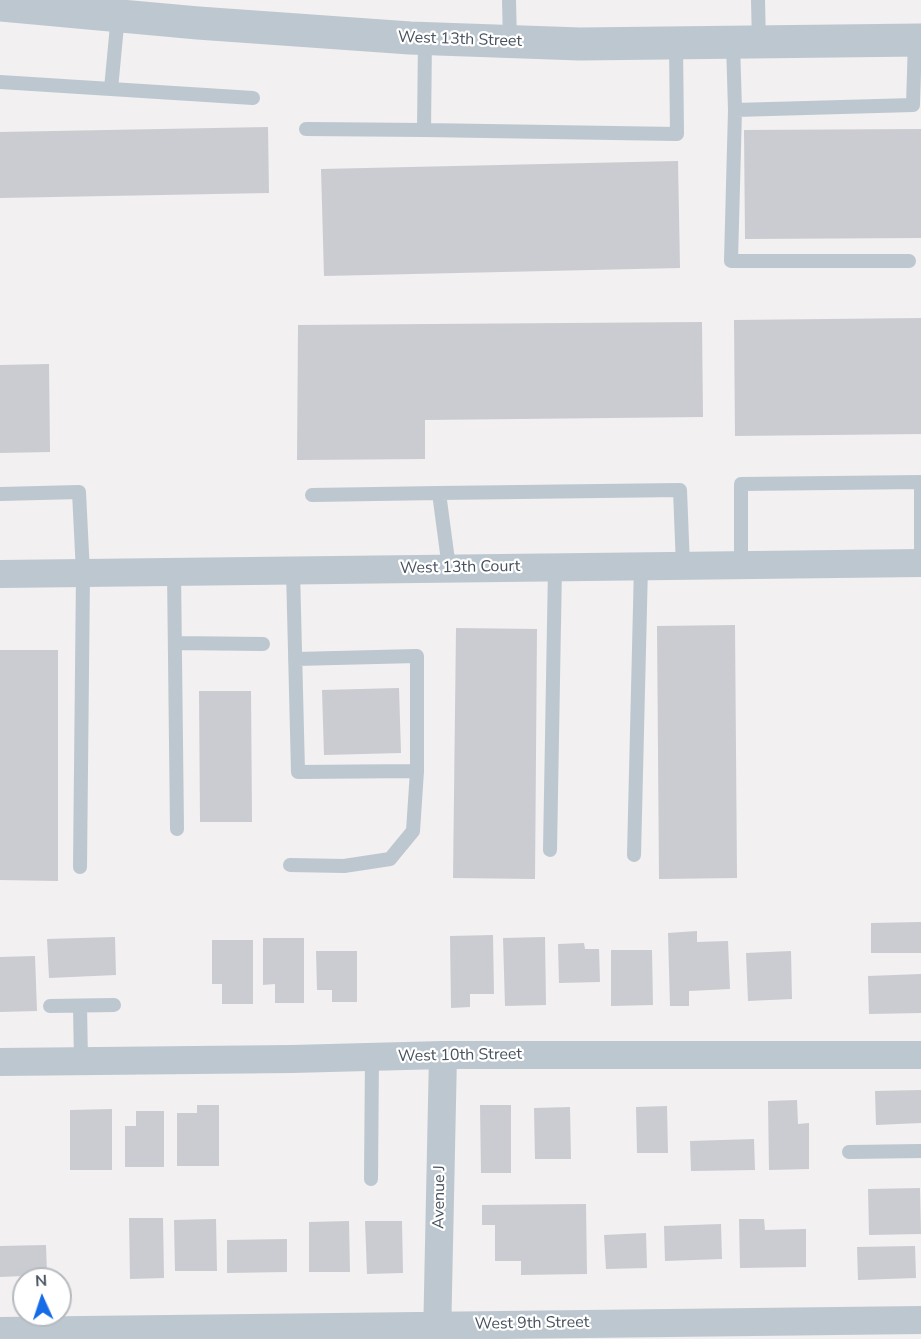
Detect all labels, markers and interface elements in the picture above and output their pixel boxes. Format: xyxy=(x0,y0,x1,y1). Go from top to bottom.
street label: West 13th Street xyxy=(398,28,522,52)
street label: West 13th Court xyxy=(400,557,520,579)
street label: West 10th Street xyxy=(398,1045,522,1067)
street label: Avenue J xyxy=(430,1165,450,1229)
north arrow xyxy=(12,1267,72,1327)
text: N xyxy=(35,1270,48,1292)
street label: West 9th Street xyxy=(475,1313,589,1335)

